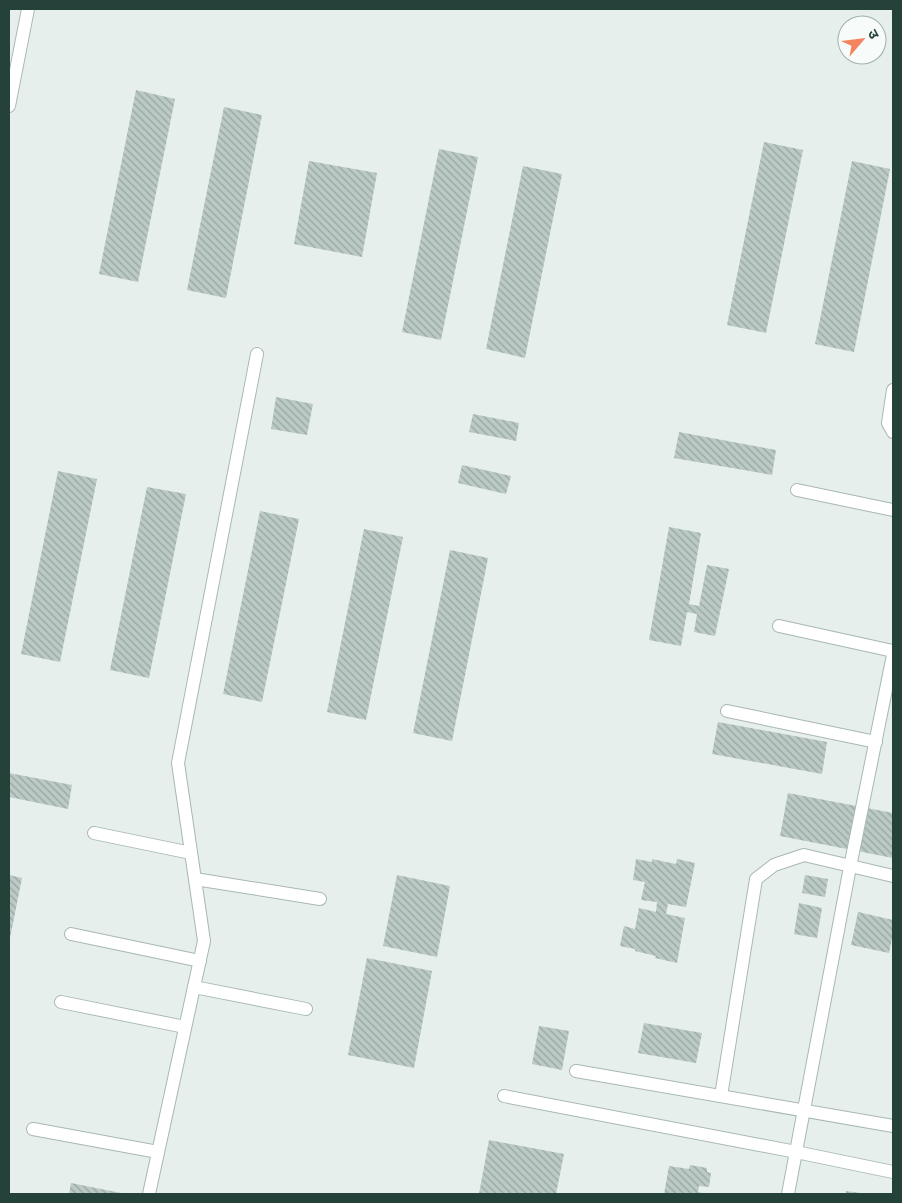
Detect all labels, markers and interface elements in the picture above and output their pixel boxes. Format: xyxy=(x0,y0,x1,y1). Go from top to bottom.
north arrow xyxy=(837,15,887,65)
text: उ xyxy=(863,26,885,43)

